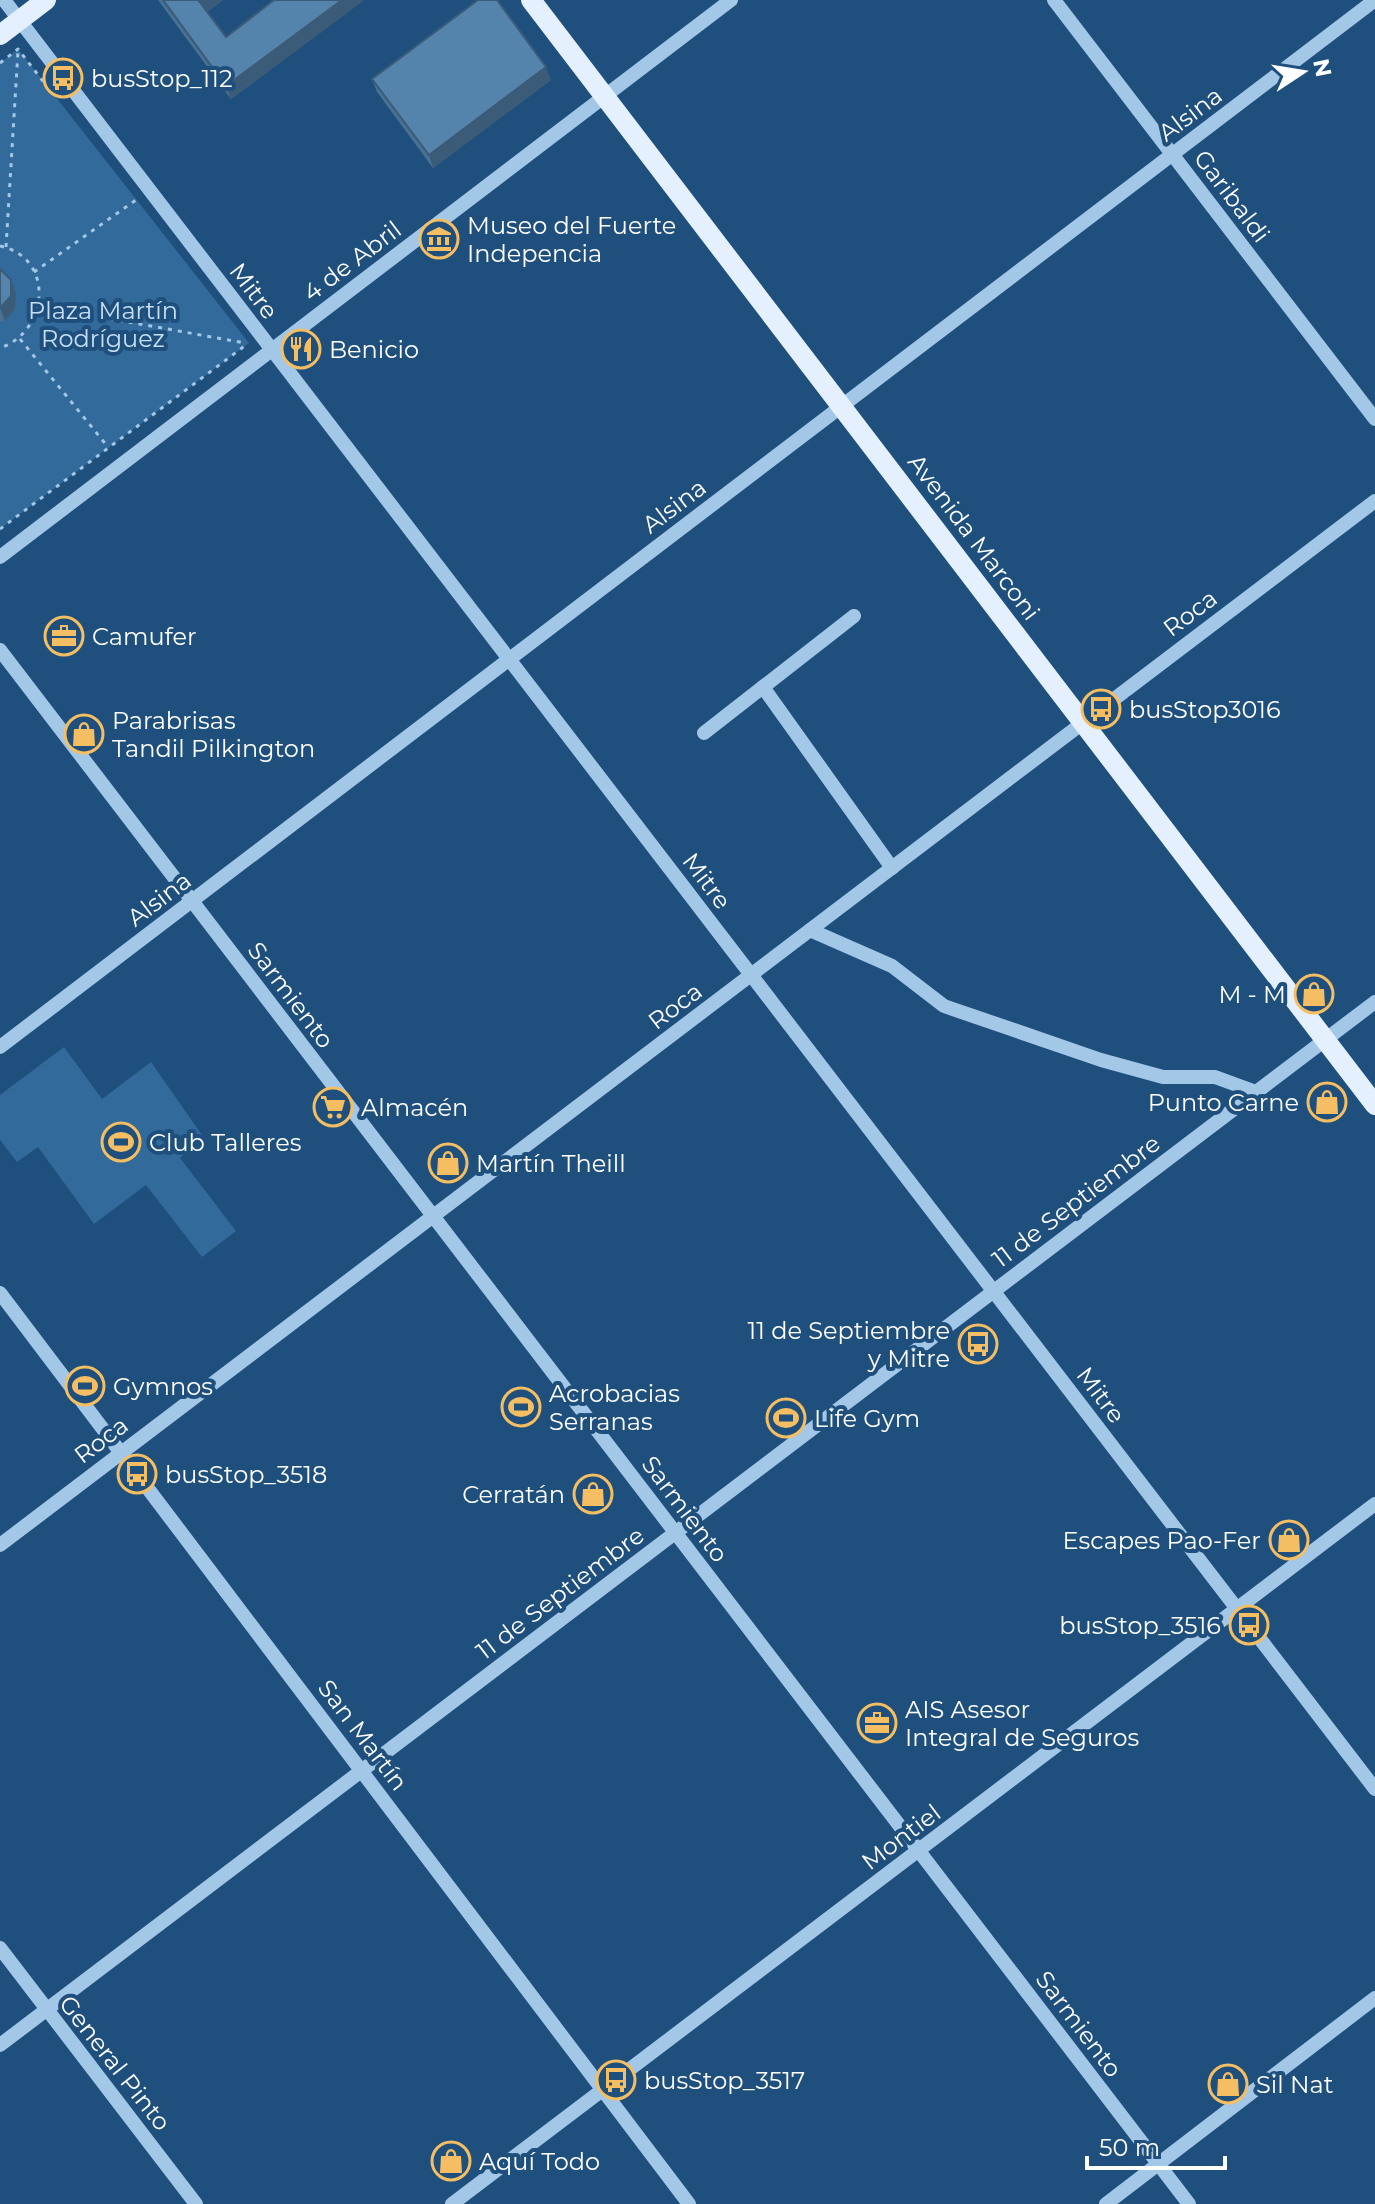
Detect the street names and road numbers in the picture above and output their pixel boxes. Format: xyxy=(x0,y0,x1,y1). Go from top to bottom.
street label: Alsina xyxy=(1152,81,1228,147)
street label: Garibaldi xyxy=(1188,144,1276,248)
street label: 4 de Abril xyxy=(297,215,407,307)
street label: Mitre xyxy=(224,257,284,325)
street label: Avenida Marconi xyxy=(902,448,1046,626)
street label: Alsina xyxy=(636,473,712,539)
street label: Roca xyxy=(1157,583,1223,643)
street label: Mitre xyxy=(677,847,737,915)
street label: Alsina xyxy=(121,866,197,932)
street label: Sarmiento xyxy=(242,936,340,1054)
street label: Roca xyxy=(642,976,708,1036)
street label: 11 de Septiembre xyxy=(986,1129,1166,1273)
street label: Mitre xyxy=(1071,1361,1131,1429)
street label: Roca xyxy=(68,1410,134,1470)
street label: Sarmiento xyxy=(636,1450,734,1568)
street label: 11 de Septiembre xyxy=(470,1521,650,1665)
street label: San Martín xyxy=(312,1674,414,1796)
street label: Montiel xyxy=(856,1798,946,1876)
street label: Sarmiento xyxy=(1030,1965,1128,2083)
street label: General Pinto xyxy=(53,1990,177,2136)

